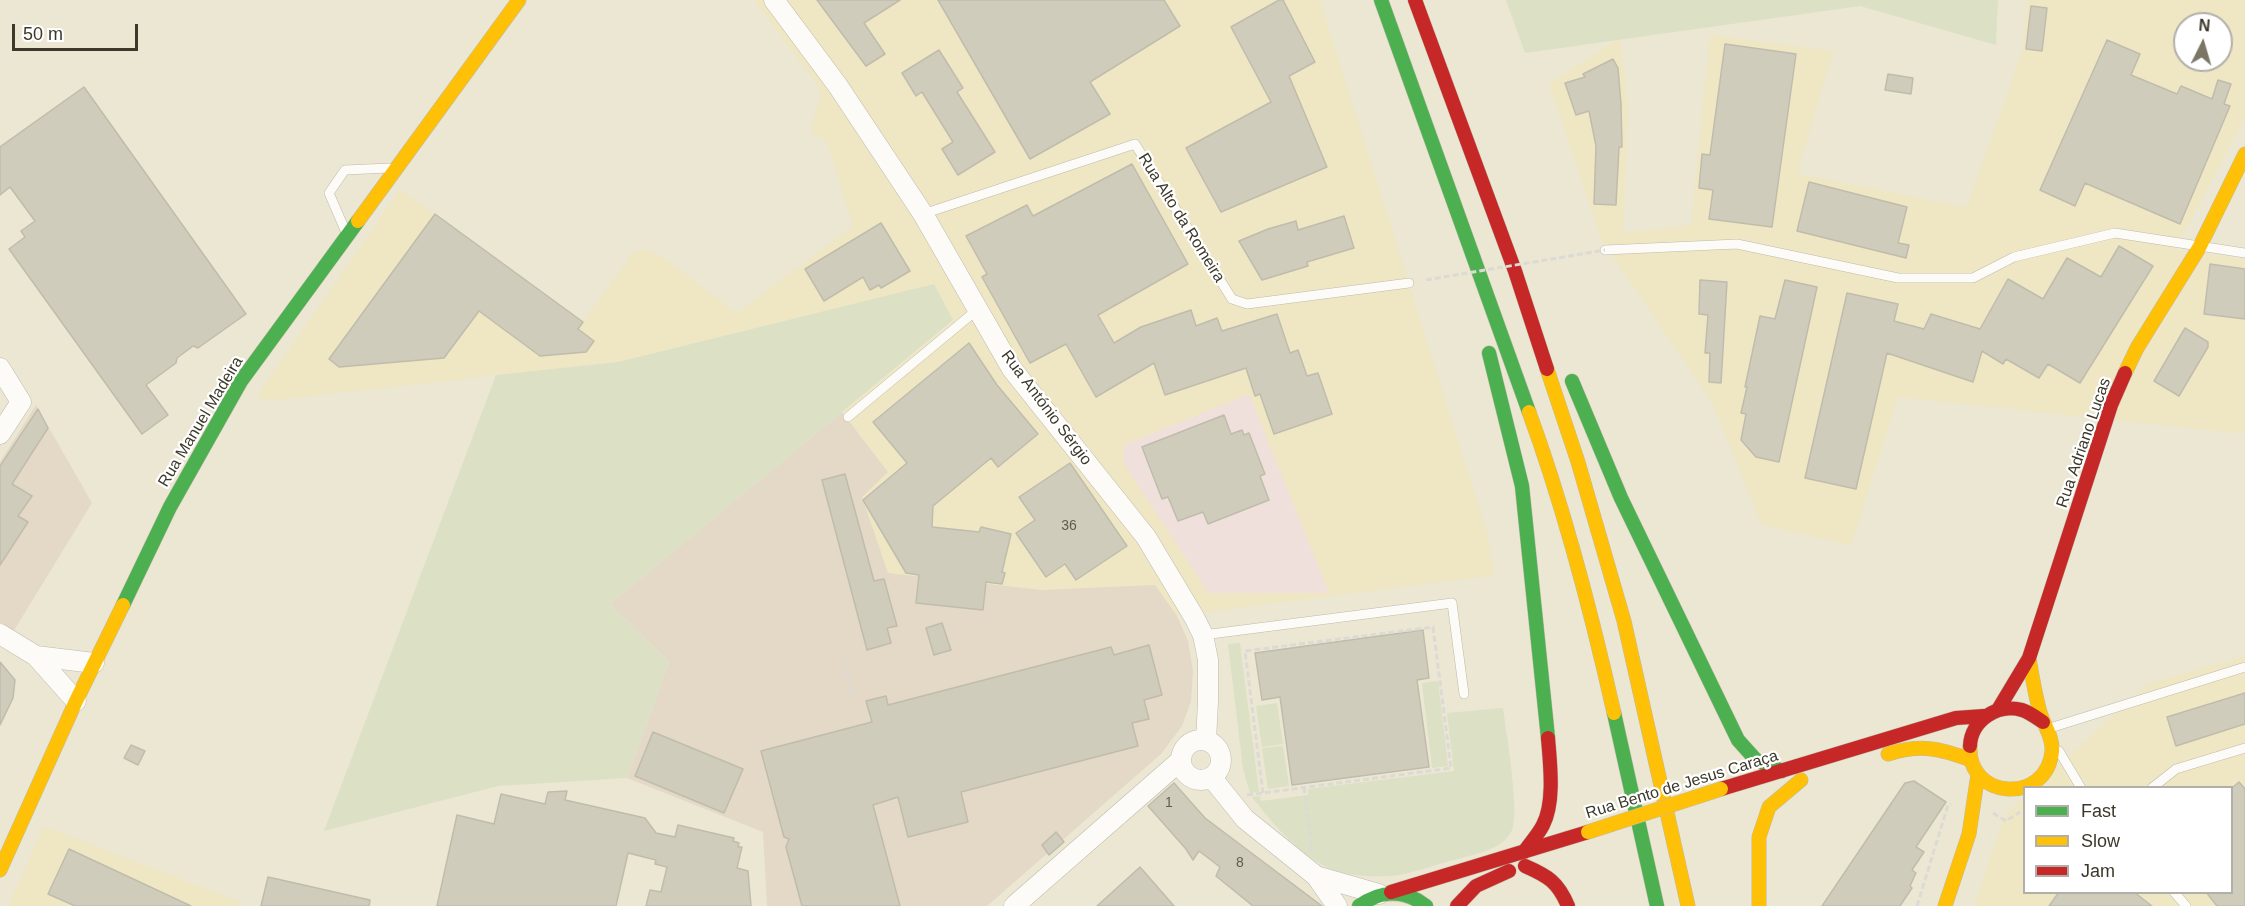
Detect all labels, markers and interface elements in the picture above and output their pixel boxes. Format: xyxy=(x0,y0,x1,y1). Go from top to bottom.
scale bar xyxy=(15,12,141,50)
north arrow xyxy=(2173,12,2233,72)
text: N xyxy=(2198,17,2211,35)
text: 50 m xyxy=(23,24,63,44)
street label: Rua Alto da Romeira xyxy=(1134,150,1228,286)
street label: Rua António Sérgio xyxy=(997,347,1095,469)
street label: Rua Manuel Madeira xyxy=(155,353,247,491)
street label: Rua Adriano Lucas xyxy=(2053,376,2115,510)
house number: 36 xyxy=(1061,518,1077,534)
street label: Rua Bento de Jesus Caraça xyxy=(1584,747,1780,823)
legend xyxy=(2023,786,2233,894)
house number: 1 xyxy=(1165,795,1173,811)
text: Fast xyxy=(2081,801,2116,821)
text: Slow xyxy=(2081,831,2120,851)
house number: 8 xyxy=(1236,855,1244,871)
text: Jam xyxy=(2081,861,2115,881)

